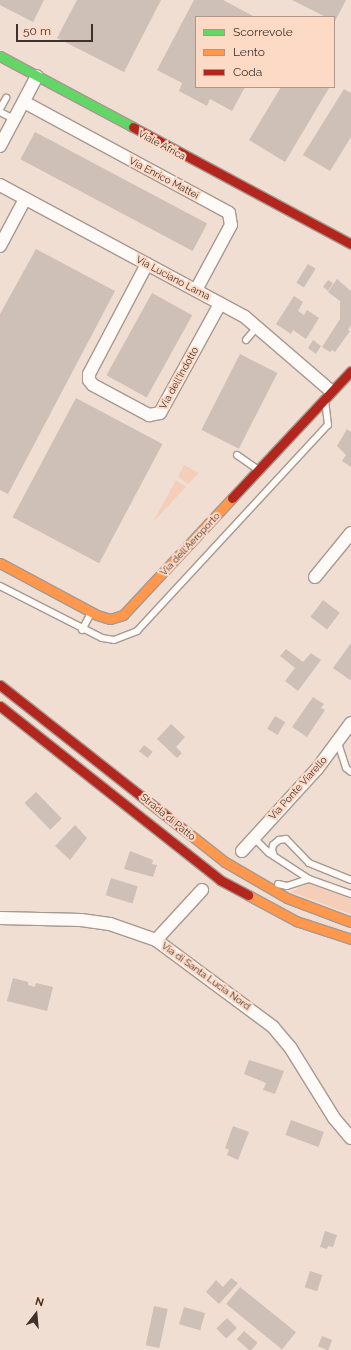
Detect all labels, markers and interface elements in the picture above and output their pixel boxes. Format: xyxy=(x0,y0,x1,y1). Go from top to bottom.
scale bar xyxy=(18,16,95,42)
legend xyxy=(195,16,335,88)
text: 50 m xyxy=(23,24,51,38)
text: Scorrevole xyxy=(233,25,293,39)
text: Lento xyxy=(233,45,265,59)
text: Coda xyxy=(233,65,262,79)
street label: Viale Africa xyxy=(136,127,188,163)
street label: Via Enrico Mattei xyxy=(127,155,201,201)
street label: Via Luciano Lama xyxy=(134,253,212,303)
street label: Via dell'Indotto xyxy=(157,345,201,411)
street label: Via dell'Aeroporto xyxy=(158,510,222,578)
street label: Via Ponte Viarello xyxy=(266,754,330,822)
street label: Strada di Patto xyxy=(138,791,198,843)
street label: Via di Santa Lucia Nord xyxy=(159,940,253,1012)
north arrow xyxy=(16,1294,56,1334)
text: N xyxy=(34,1295,45,1309)

